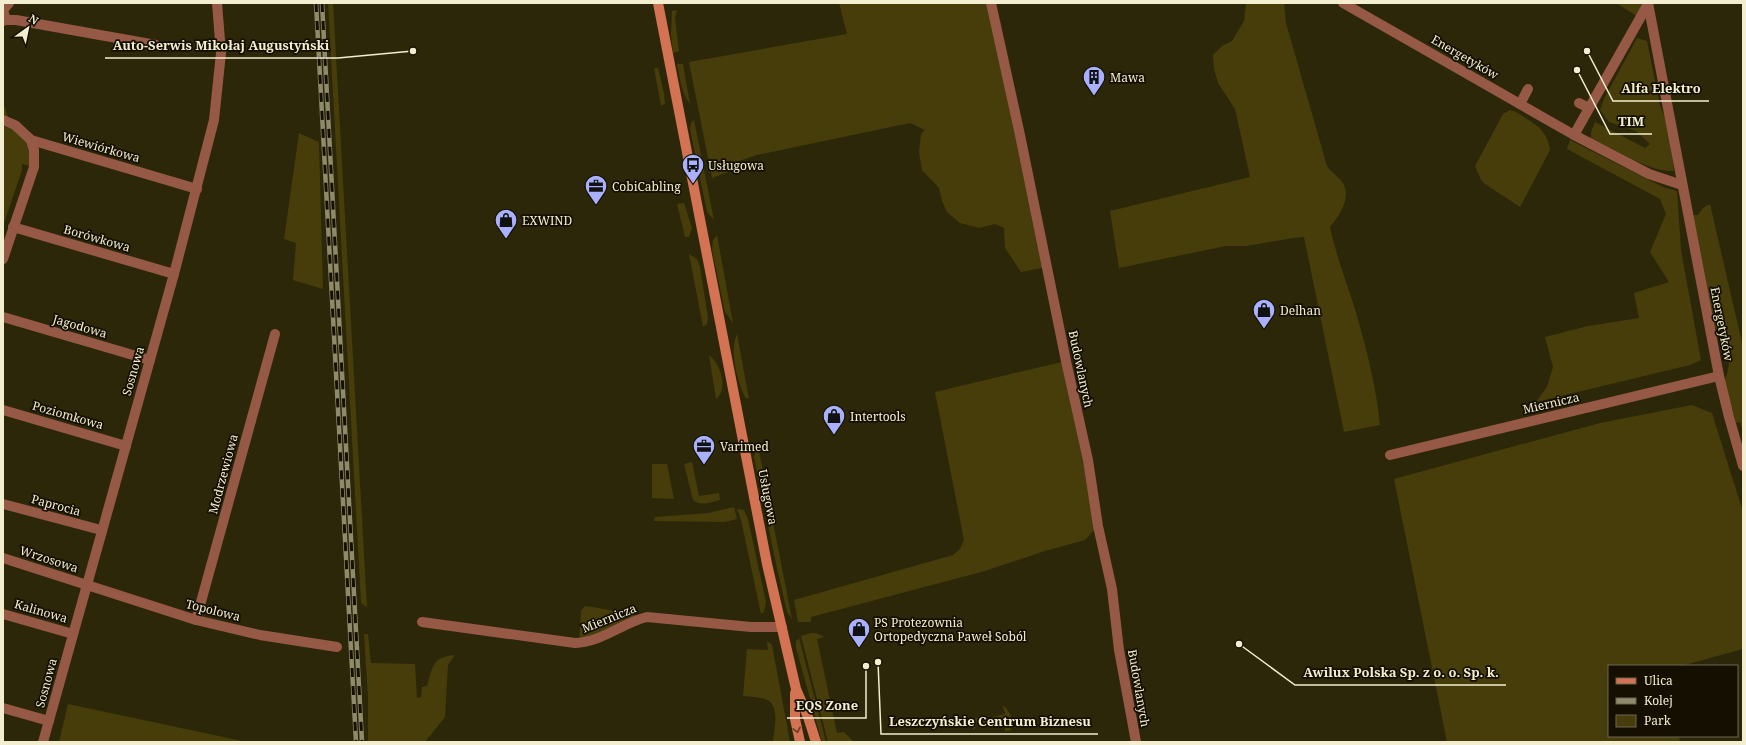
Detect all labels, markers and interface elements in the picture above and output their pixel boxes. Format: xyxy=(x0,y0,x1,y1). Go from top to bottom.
north arrow xyxy=(8,8,48,48)
text: N xyxy=(26,11,42,28)
street label: Energetyków xyxy=(1428,31,1502,83)
callout: Auto-Serwis Mikołaj Augustyński xyxy=(105,33,338,58)
text: Auto-Serwis Mikołaj Augustyński xyxy=(113,36,330,54)
building icon: Mawa xyxy=(1081,64,1107,97)
place label: Mawa xyxy=(1110,69,1145,86)
callout: Alfa Elektro xyxy=(1613,76,1709,101)
text: Alfa Elektro xyxy=(1621,79,1701,97)
callout: TIM xyxy=(1610,109,1652,134)
text: TIM xyxy=(1618,112,1645,130)
street label: Wiewiórkowa xyxy=(60,128,142,166)
bus stop icon: Usługowa xyxy=(680,152,706,185)
place label: Usługowa xyxy=(708,157,764,174)
office icon: CobiCabling xyxy=(583,173,609,206)
place label: CobiCabling xyxy=(612,178,681,195)
shop icon: EXWIND xyxy=(493,207,519,240)
place label: EXWIND xyxy=(522,212,573,229)
street label: Borówkowa xyxy=(62,220,132,256)
street label: Energetyków xyxy=(1706,285,1738,363)
shop icon: Delhan xyxy=(1251,297,1277,330)
place label: Delhan xyxy=(1280,302,1321,319)
street label: Jagodowa xyxy=(50,310,109,342)
street label: Budowlanych xyxy=(1065,329,1098,409)
street label: Sosnowa xyxy=(118,344,148,398)
street label: Miernicza xyxy=(1521,388,1581,418)
street label: Poziomkowa xyxy=(30,397,106,433)
shop icon: Intertools xyxy=(821,403,847,436)
place label: Intertools xyxy=(850,408,906,425)
street label: Modrzewiowa xyxy=(204,432,242,516)
office icon: Varimed xyxy=(691,433,717,466)
place label: Varimed xyxy=(720,438,769,455)
street label: Usługowa xyxy=(754,468,782,526)
street label: Paprocia xyxy=(29,490,83,520)
street label: Wrzosowa xyxy=(17,542,81,577)
street label: Kalinowa xyxy=(12,595,70,627)
street label: Topolowa xyxy=(184,595,242,625)
street label: Miernicza xyxy=(579,599,639,637)
place label: PS Protezownia Ortopedyczna Paweł Soból xyxy=(874,614,1027,645)
shop icon: PS Protezownia Ortopedyczna Paweł Soból xyxy=(846,616,872,649)
street label: Budowlanych xyxy=(1124,648,1154,728)
street label: Sosnowa xyxy=(31,656,61,710)
callout: Awilux Polska Sp. z o. o. Sp. k. xyxy=(1295,660,1506,685)
text: Awilux Polska Sp. z o. o. Sp. k. xyxy=(1303,663,1499,681)
legend xyxy=(1608,665,1738,737)
text: Ulica xyxy=(1644,672,1673,689)
text: Kolej xyxy=(1644,692,1673,709)
callout: EQS Zone xyxy=(787,693,866,718)
text: EQS Zone xyxy=(796,696,858,714)
callout: Leszczyńskie Centrum Biznesu xyxy=(881,709,1098,734)
text: Leszczyńskie Centrum Biznesu xyxy=(889,712,1091,730)
text: Park xyxy=(1644,712,1672,729)
one-way arrow xyxy=(793,726,801,733)

